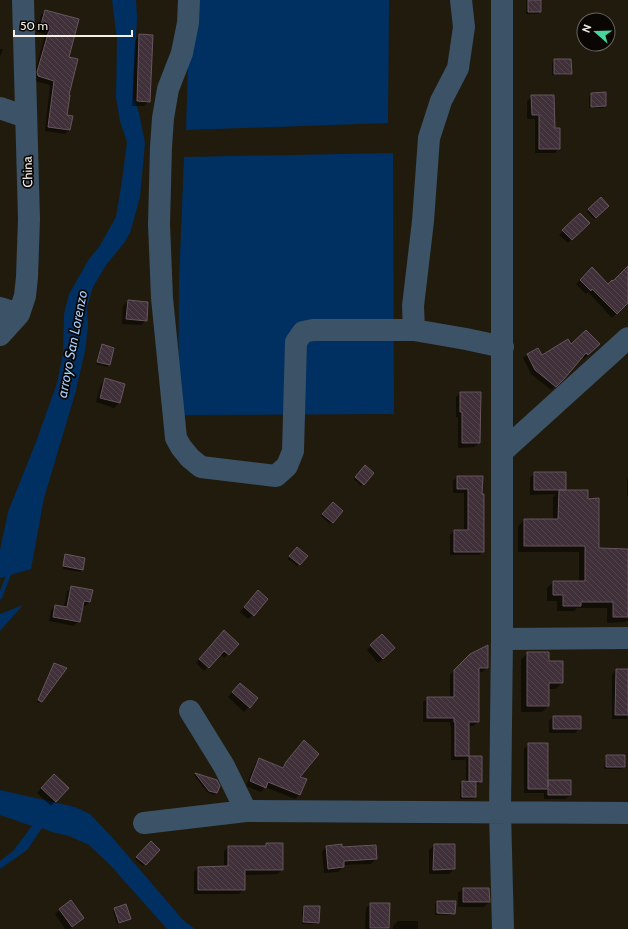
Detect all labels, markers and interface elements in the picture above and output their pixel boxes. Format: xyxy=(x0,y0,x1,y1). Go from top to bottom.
scale bar xyxy=(14,12,132,38)
north arrow xyxy=(576,12,616,52)
text: 50 m xyxy=(20,18,48,33)
text: N xyxy=(579,23,595,35)
street label: China xyxy=(19,155,35,188)
water label: arroyo San Lorenzo xyxy=(53,289,91,399)

